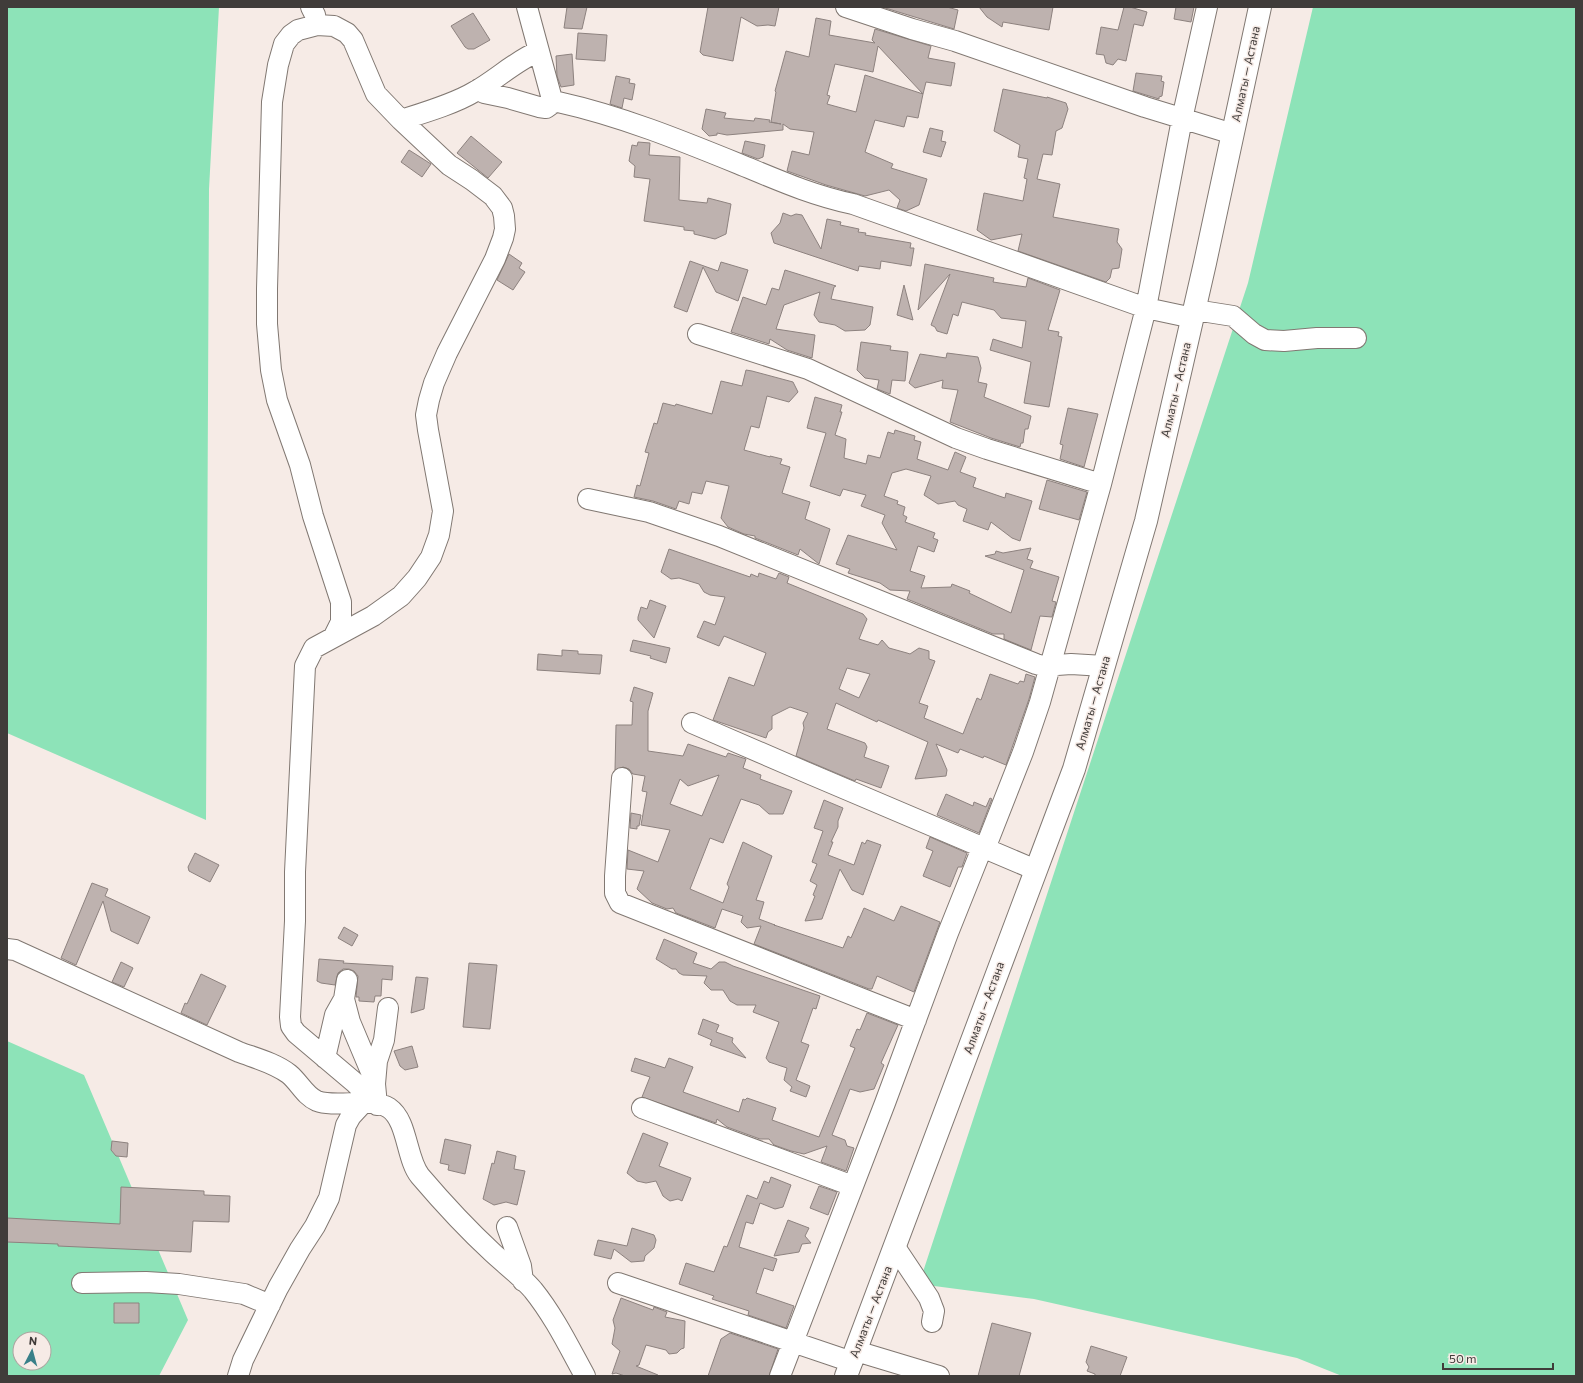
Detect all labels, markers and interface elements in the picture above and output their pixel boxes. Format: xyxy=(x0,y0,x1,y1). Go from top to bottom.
street label: Алматы — Астана xyxy=(1228,25,1262,123)
street label: Алматы — Астана xyxy=(1157,341,1193,439)
street label: Алматы — Астана xyxy=(1072,654,1112,751)
street label: Алматы — Астана xyxy=(960,960,1006,1056)
street label: Алматы — Астана xyxy=(846,1264,894,1360)
north arrow xyxy=(12,1331,52,1371)
text: N xyxy=(28,1334,38,1347)
scale bar xyxy=(1443,1345,1553,1371)
text: 50 m xyxy=(1449,1351,1477,1365)

